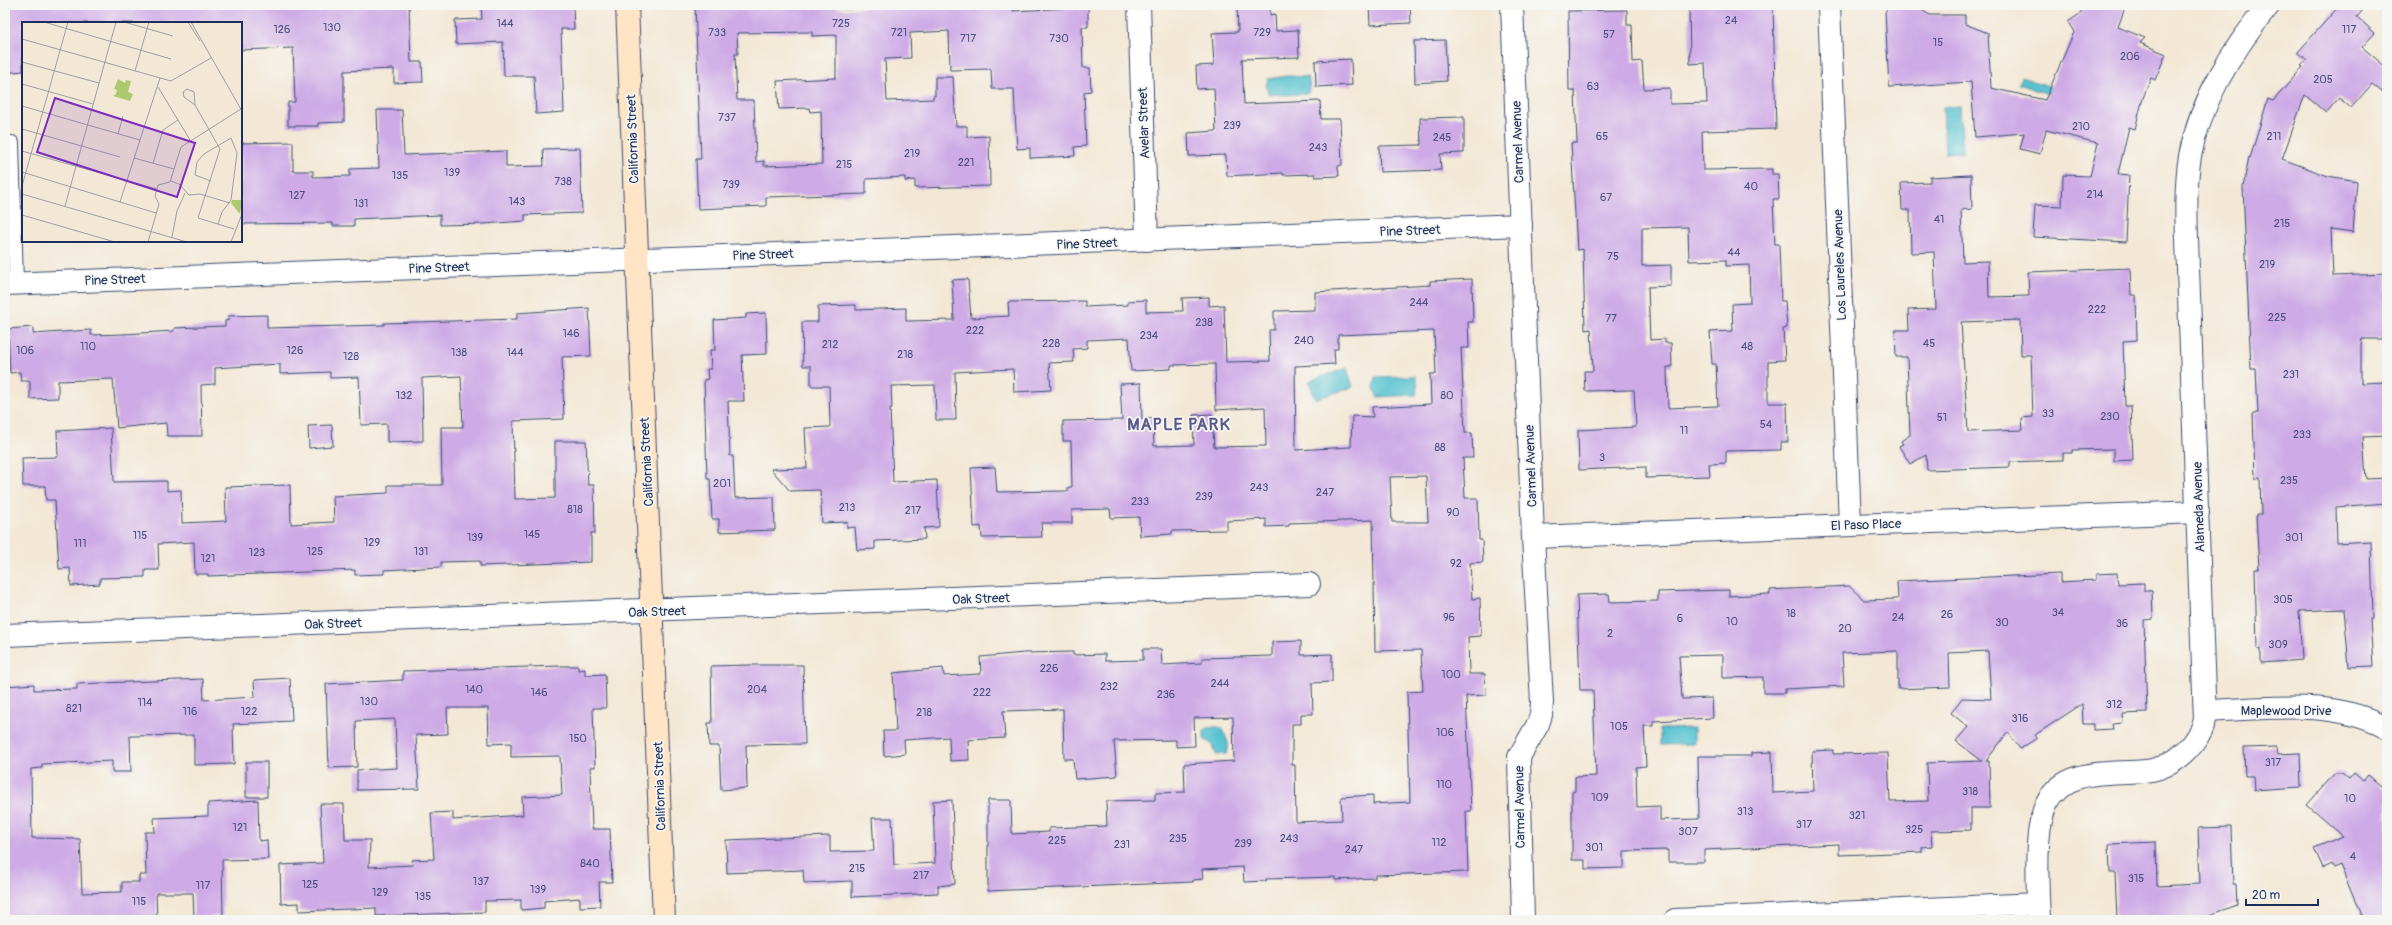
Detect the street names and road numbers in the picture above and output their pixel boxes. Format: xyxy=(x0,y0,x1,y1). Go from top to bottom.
street label: Avelar Street xyxy=(1135,86,1153,159)
street label: California Street xyxy=(623,93,643,184)
street label: Carmel Avenue xyxy=(1509,100,1527,183)
street label: Los Laureles Avenue xyxy=(1830,208,1850,321)
street label: Pine Street xyxy=(1379,222,1442,240)
street label: Pine Street xyxy=(1056,235,1119,253)
street label: Pine Street xyxy=(732,246,795,264)
street label: Pine Street xyxy=(408,259,471,277)
street label: Pine Street xyxy=(84,271,147,289)
street label: California Street xyxy=(637,416,657,507)
street label: Carmel Avenue xyxy=(1522,424,1540,507)
street label: Alameda Avenue xyxy=(2189,461,2209,553)
street label: El Paso Place xyxy=(1831,516,1902,534)
street label: Oak Street xyxy=(952,590,1011,608)
street label: Oak Street xyxy=(628,603,687,621)
street label: Oak Street xyxy=(304,615,363,633)
street label: Maplewood Drive xyxy=(2241,703,2332,719)
street label: California Street xyxy=(650,740,670,831)
street label: Carmel Avenue xyxy=(1511,765,1529,848)

